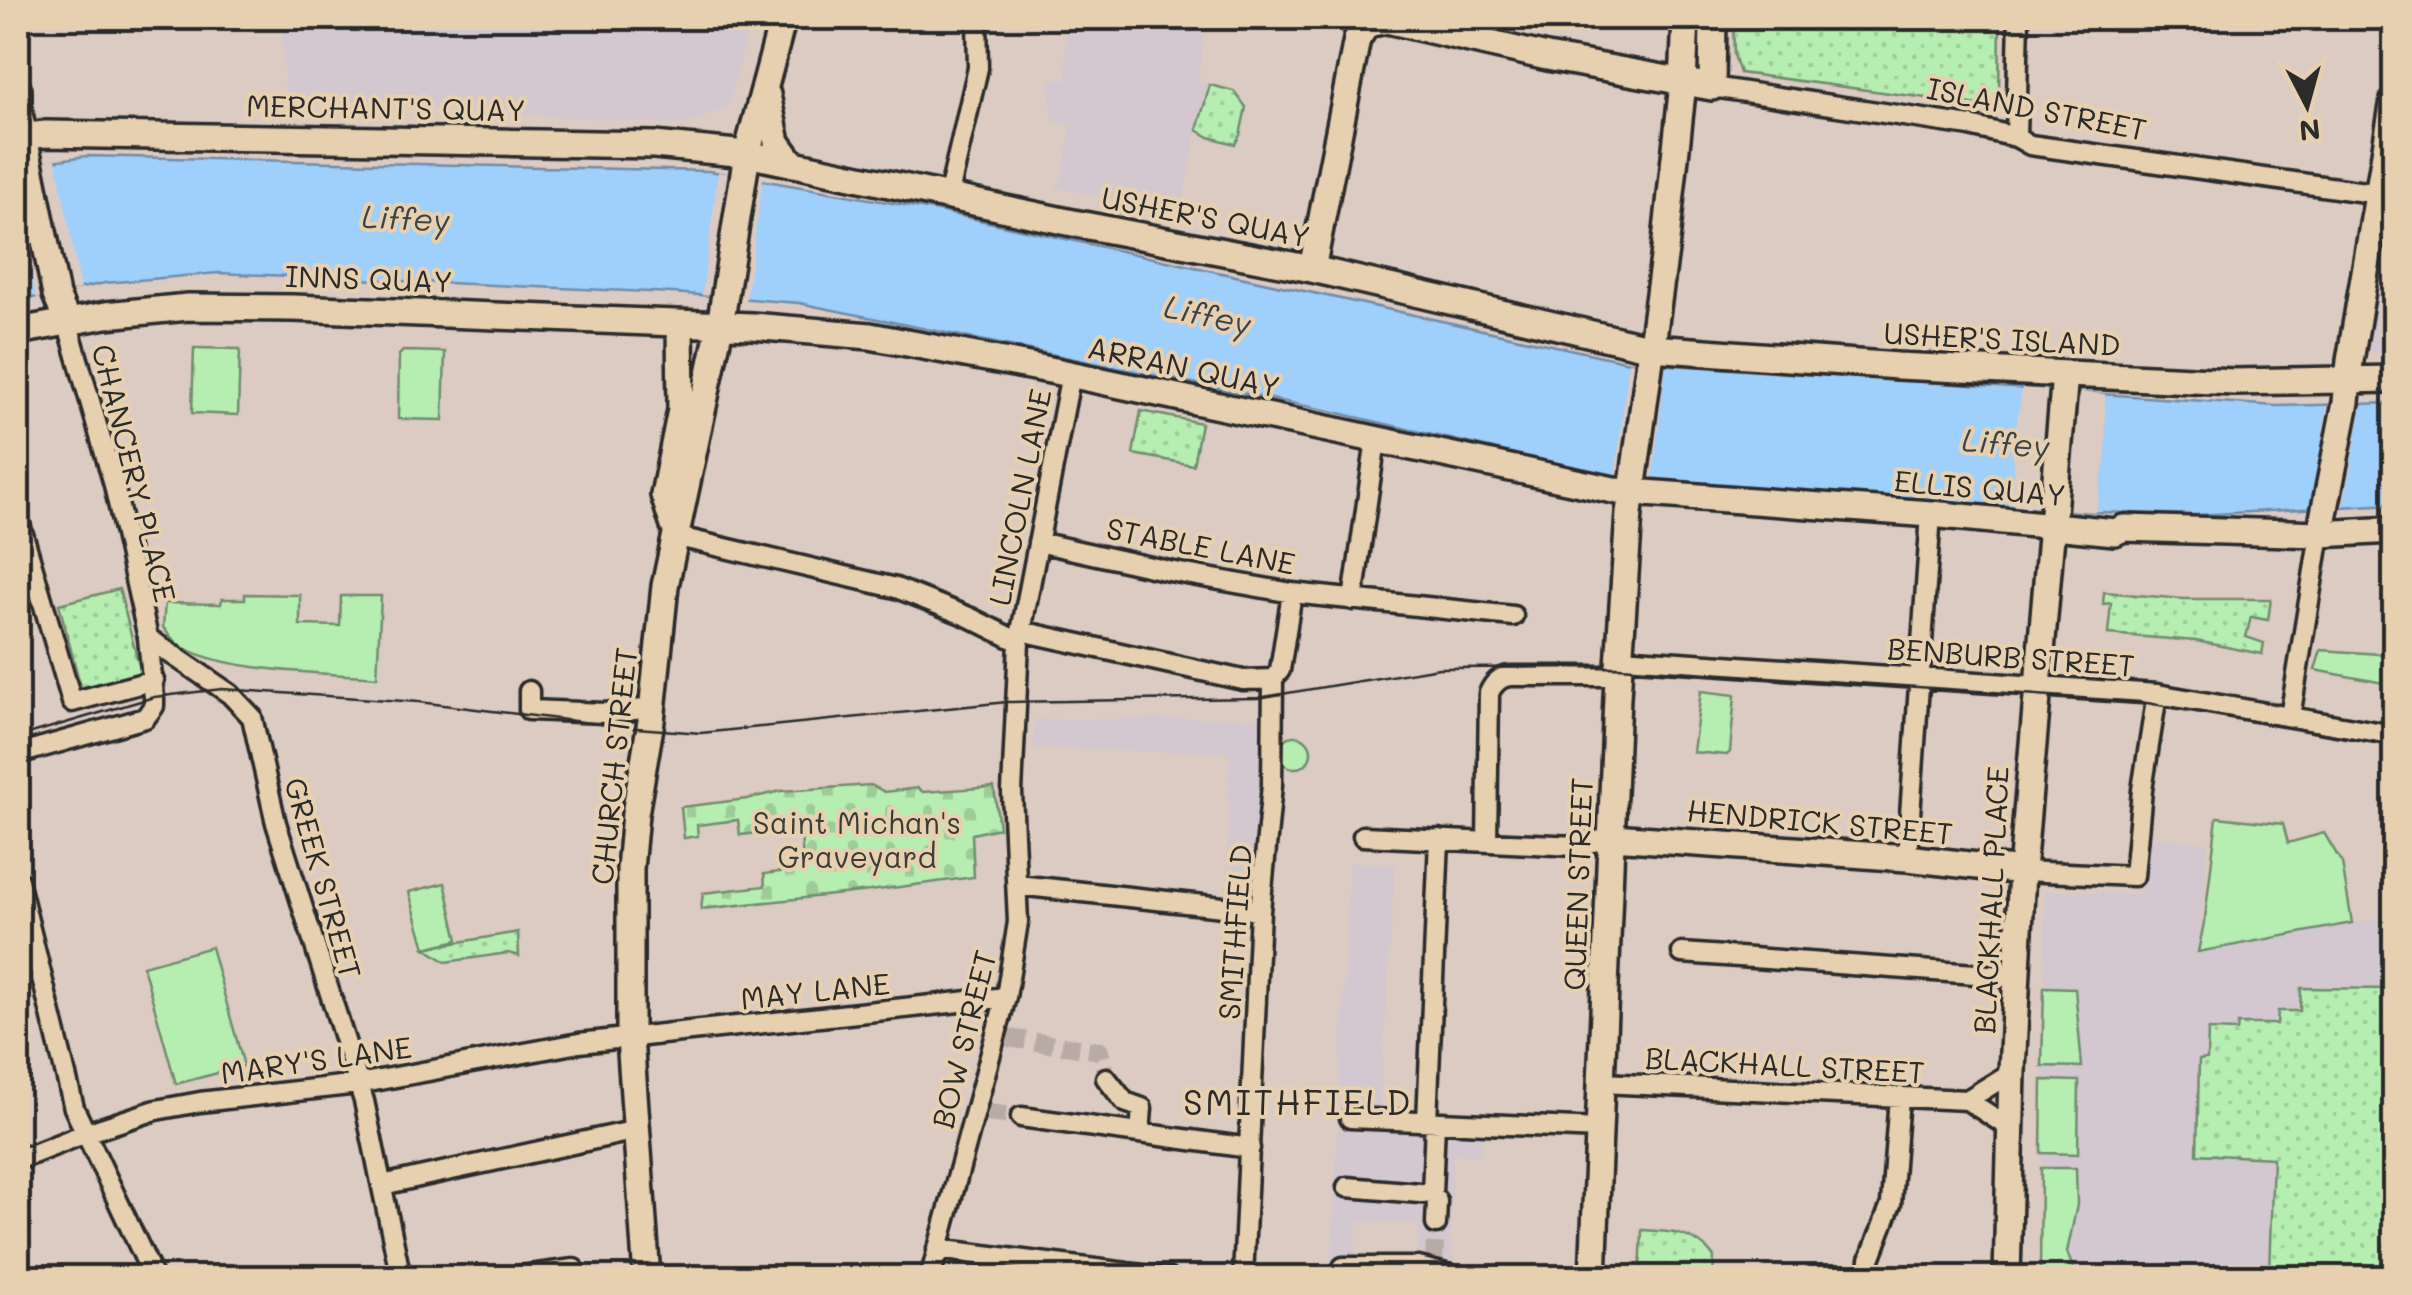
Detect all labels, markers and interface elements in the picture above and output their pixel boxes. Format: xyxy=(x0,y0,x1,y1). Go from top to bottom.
north arrow xyxy=(2257,55,2357,155)
street label: ISLAND STREET xyxy=(1924,67,2150,149)
street label: MERCHANT'S QUAY xyxy=(246,85,526,129)
text: N xyxy=(2297,112,2322,150)
street label: USHER'S QUAY xyxy=(1098,176,1314,256)
water label: Liffey xyxy=(361,194,451,241)
street label: INNS QUAY xyxy=(284,255,454,301)
water label: Liffey xyxy=(1160,284,1256,345)
street label: USHER'S ISLAND xyxy=(1883,312,2121,364)
street label: ARRAN QUAY xyxy=(1084,326,1284,406)
street label: CHANCERY PLACE xyxy=(84,340,186,606)
street label: LINCOLN LANE xyxy=(978,385,1060,609)
water label: Liffey xyxy=(1960,417,2052,468)
street label: ELLIS QUAY xyxy=(1892,460,2068,514)
street label: STABLE LANE xyxy=(1103,507,1299,583)
street label: BENBURB STREET xyxy=(1886,627,2136,685)
street label: CHURCH STREET xyxy=(581,645,645,887)
street label: BLACKHALL PLACE xyxy=(1963,765,2017,1035)
street label: GREEK STREET xyxy=(276,773,372,983)
street label: QUEEN STREET xyxy=(1553,777,1601,991)
street label: HENDRICK STREET xyxy=(1685,789,1955,853)
park label: Saint Michan's Graveyard xyxy=(753,802,961,876)
street label: SMITHFIELD xyxy=(1208,843,1260,1021)
street label: BOW STREET xyxy=(922,946,1004,1132)
street label: MAY LANE xyxy=(738,962,892,1018)
street label: MARY'S LANE xyxy=(218,1026,414,1092)
street label: BLACKHALL STREET xyxy=(1644,1037,1926,1091)
district label: SMITHFIELD xyxy=(1183,1078,1413,1124)

